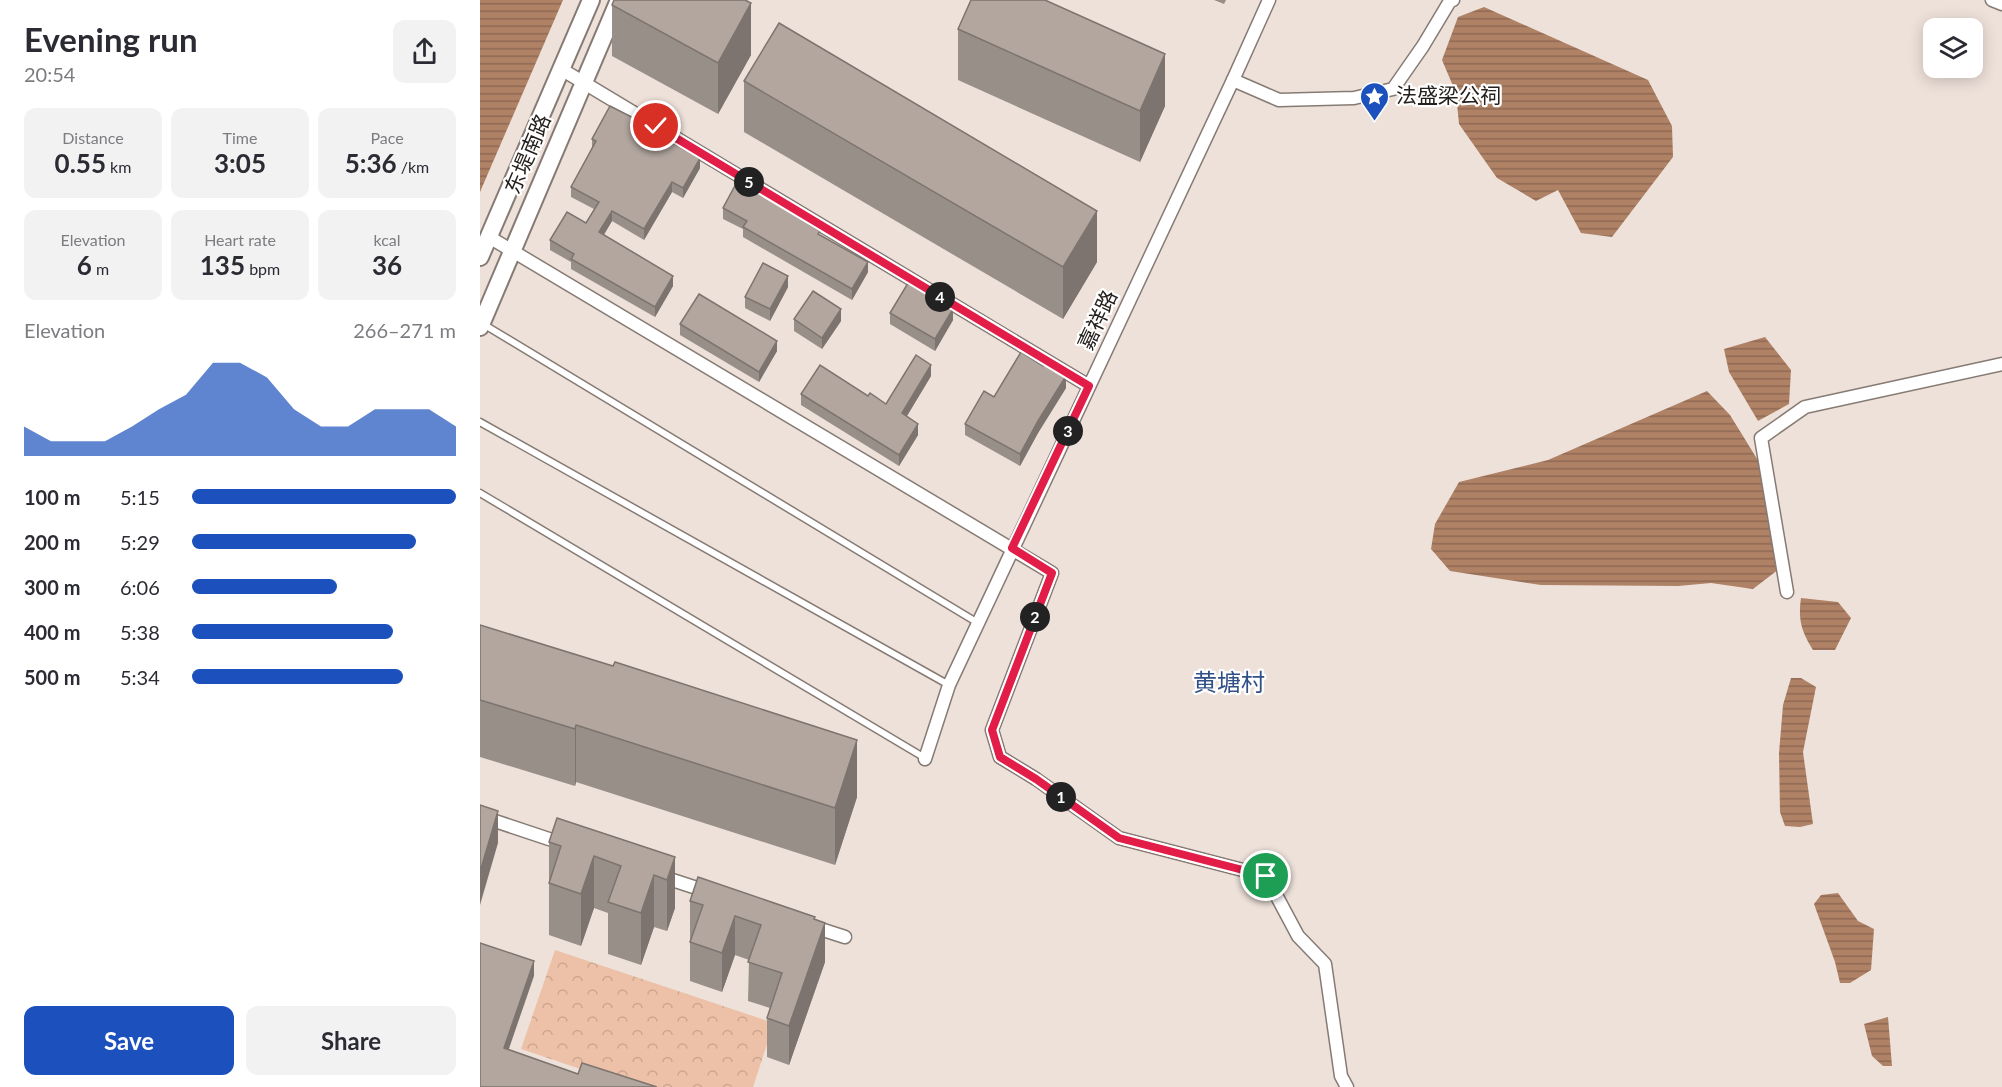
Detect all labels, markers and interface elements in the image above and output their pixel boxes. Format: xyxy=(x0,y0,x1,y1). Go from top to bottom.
map controls xyxy=(1923,18,1983,78)
button: layers xyxy=(1923,18,1983,78)
text: Evening run xyxy=(24,19,198,59)
button: share xyxy=(393,20,456,83)
text: 20:54 xyxy=(24,62,75,86)
place icon: 法盛梁公祠 xyxy=(1359,80,1391,122)
place label: 法盛梁公祠 xyxy=(1396,82,1501,107)
pin xyxy=(630,100,681,151)
icon: check xyxy=(639,109,672,142)
street label: 东堤南路 xyxy=(499,110,555,197)
text: Distance xyxy=(62,128,124,147)
text: Time xyxy=(223,128,257,147)
text: Pace xyxy=(370,128,404,147)
text: 0.55 xyxy=(55,147,106,179)
text: 3:05 xyxy=(214,147,266,179)
text: 5:36 xyxy=(345,147,397,179)
text: km xyxy=(106,157,131,176)
text: /km xyxy=(397,157,429,176)
pin: 5 xyxy=(734,167,764,197)
text: 5 xyxy=(744,172,754,191)
text: Elevation xyxy=(61,230,126,249)
text: Heart rate xyxy=(204,230,276,249)
text: kcal xyxy=(373,230,401,249)
text: 6 xyxy=(77,249,92,281)
text: 135 xyxy=(200,249,245,281)
text: 36 xyxy=(372,249,402,281)
text: m xyxy=(92,259,109,278)
text: bpm xyxy=(245,259,280,278)
pin: 4 xyxy=(925,282,955,312)
street label: 嘉祥路 xyxy=(1072,286,1121,353)
text: 4 xyxy=(935,287,945,306)
text: Elevation xyxy=(24,318,105,342)
text: 266–271 m xyxy=(353,318,456,342)
pin: 3 xyxy=(1053,416,1083,446)
text: 3 xyxy=(1063,421,1073,440)
text: 100 m xyxy=(24,485,80,509)
text: 5:15 xyxy=(120,485,160,509)
text: 200 m xyxy=(24,530,80,554)
text: 5:29 xyxy=(120,530,160,554)
text: 300 m xyxy=(24,575,80,599)
text: 6:06 xyxy=(120,575,160,599)
pin: 2 xyxy=(1020,602,1050,632)
text: 2 xyxy=(1030,607,1040,626)
text: 400 m xyxy=(24,620,80,644)
text: 5:38 xyxy=(120,620,160,644)
text: 500 m xyxy=(24,665,80,689)
text: 5:34 xyxy=(120,665,160,689)
district label: 黄塘村 xyxy=(1193,667,1265,696)
pin: 1 xyxy=(1046,782,1076,812)
text: 1 xyxy=(1056,787,1066,806)
pin xyxy=(1240,850,1291,901)
icon: arrive xyxy=(1249,859,1282,892)
button: Save xyxy=(24,1006,234,1075)
button: Share xyxy=(246,1006,456,1075)

